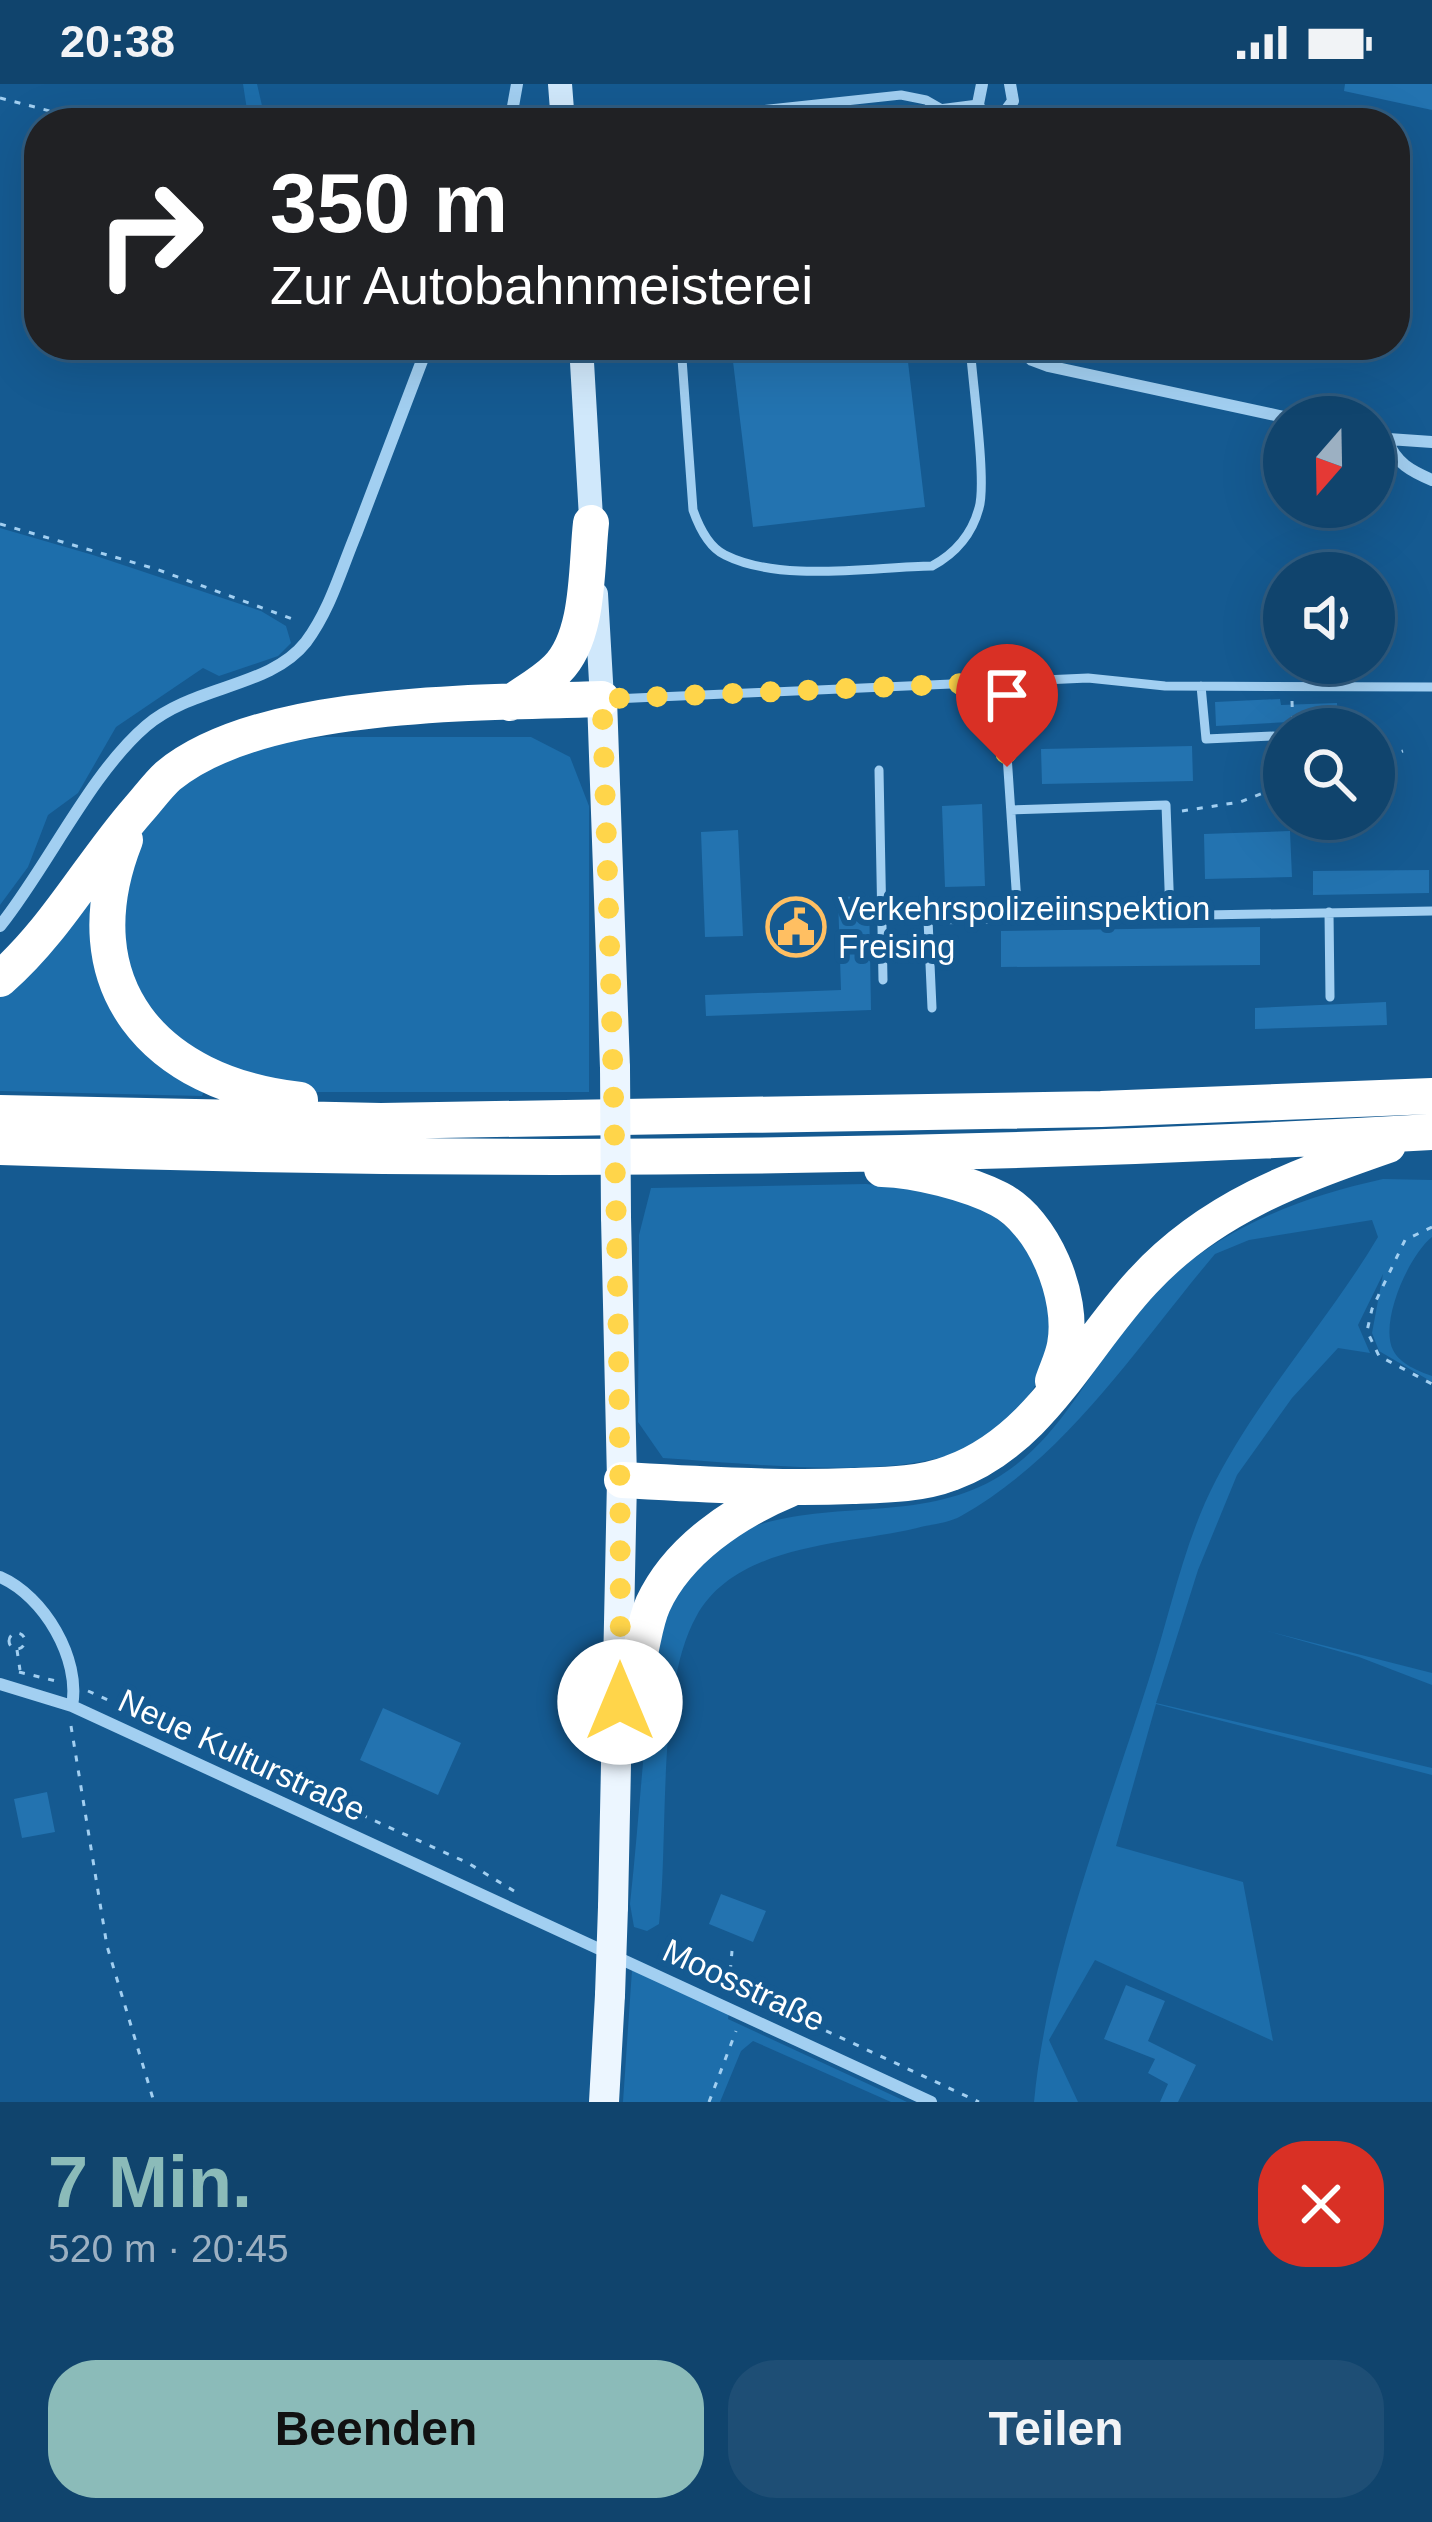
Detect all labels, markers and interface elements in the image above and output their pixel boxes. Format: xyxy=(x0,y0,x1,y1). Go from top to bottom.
text: 20:38 xyxy=(60,16,175,67)
icon: right xyxy=(72,156,228,312)
text: 350 m xyxy=(270,156,508,250)
text: Zur Autobahnmeisterei xyxy=(270,255,813,315)
north arrow xyxy=(1263,396,1395,528)
map controls xyxy=(1263,396,1395,840)
button: sound xyxy=(1263,552,1395,684)
pin xyxy=(956,644,1058,767)
icon: arrive xyxy=(974,662,1040,728)
button: search xyxy=(1263,708,1395,840)
place label: Verkehrspolizeiinspektion Freising xyxy=(838,890,1210,965)
public building icon: Verkehrspolizeiinspektion Freising xyxy=(765,896,827,958)
position arrow xyxy=(557,1639,683,1765)
street label: Neue Kulturstraße xyxy=(113,1682,371,1828)
street label: Moosstraße xyxy=(657,1931,831,2039)
button: close xyxy=(1258,2141,1384,2267)
text: 7 Min. xyxy=(48,2142,252,2222)
text: 520 m · 20:45 xyxy=(48,2227,289,2270)
button: Beenden xyxy=(48,2360,704,2498)
button: Teilen xyxy=(728,2360,1384,2498)

